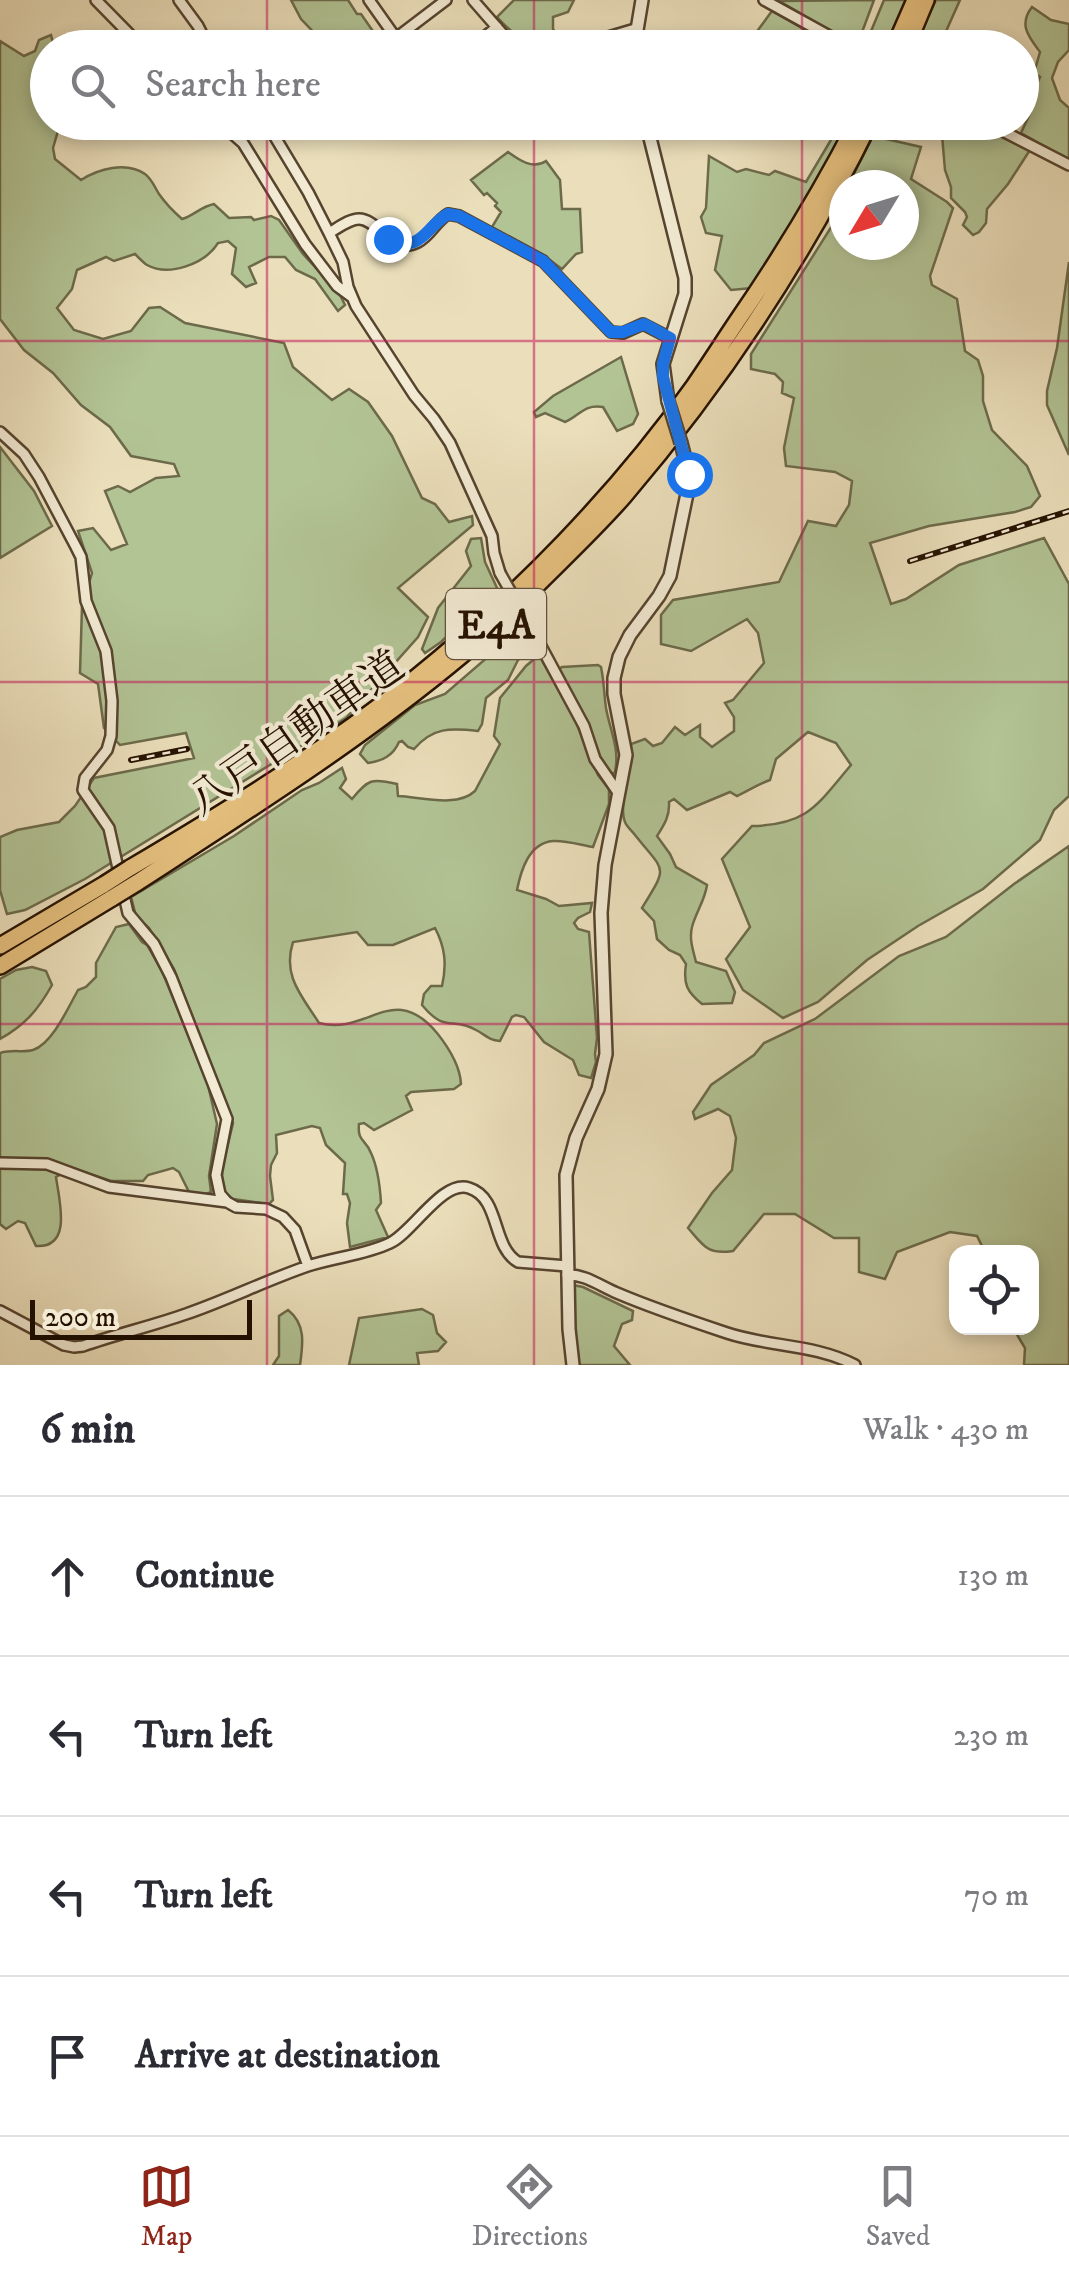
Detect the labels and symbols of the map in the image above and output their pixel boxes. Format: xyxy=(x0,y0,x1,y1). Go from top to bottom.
north arrow xyxy=(829,170,919,260)
route end xyxy=(366,217,412,263)
route start xyxy=(667,452,713,498)
road number: E4A xyxy=(446,589,546,659)
street label: 八戸自動車道 xyxy=(179,641,415,828)
scale bar xyxy=(30,1295,252,1340)

